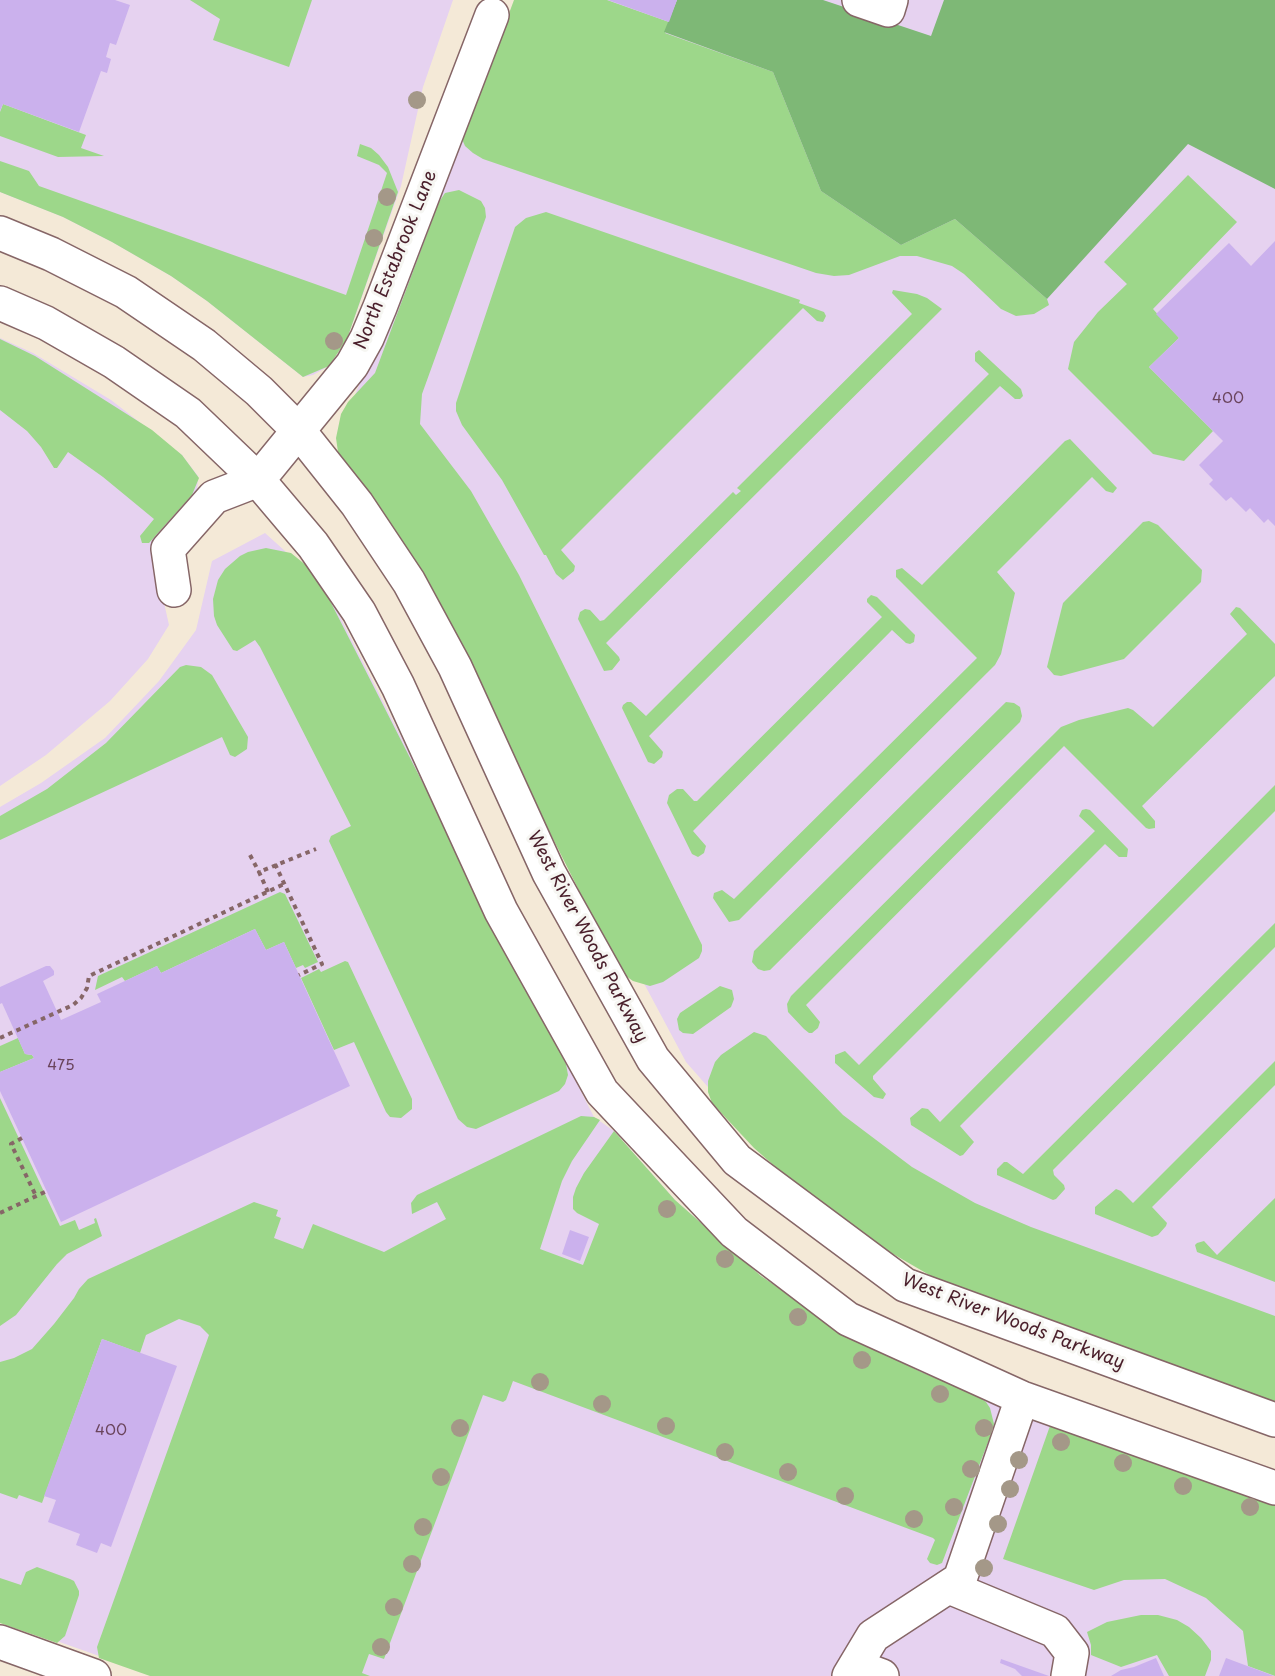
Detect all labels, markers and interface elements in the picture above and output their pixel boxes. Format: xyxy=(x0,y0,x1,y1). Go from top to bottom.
street label: North Estabrook Lane xyxy=(350,167,442,353)
house number: 400 xyxy=(1212,390,1244,408)
street label: West River Woods Parkway xyxy=(522,828,652,1046)
house number: 475 xyxy=(47,1057,75,1075)
street label: West River Woods Parkway xyxy=(899,1270,1127,1374)
house number: 400 xyxy=(95,1422,127,1440)

